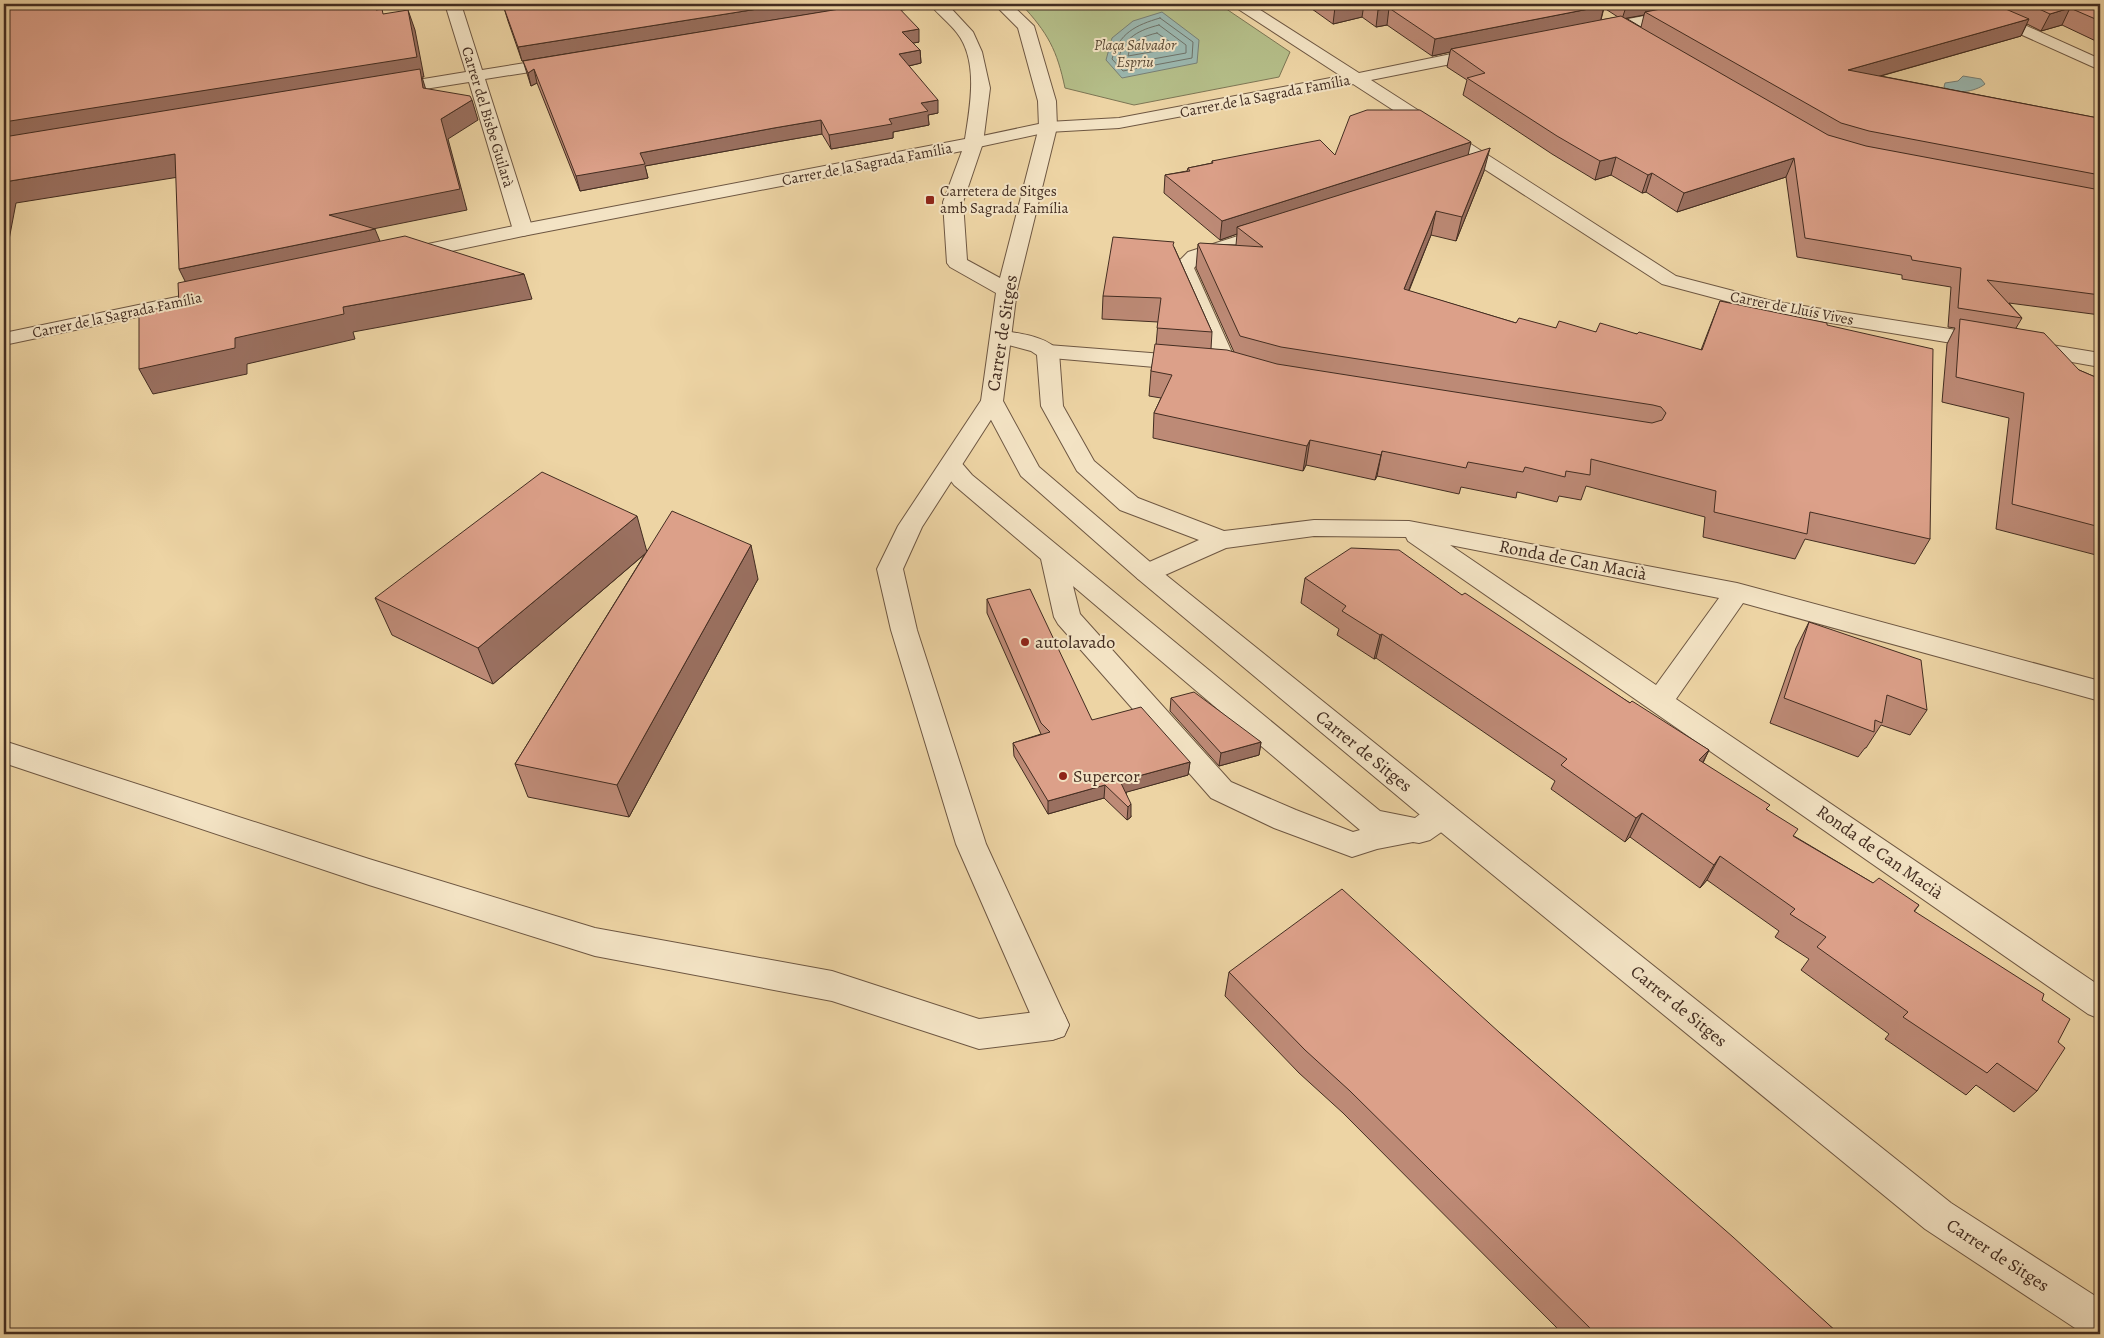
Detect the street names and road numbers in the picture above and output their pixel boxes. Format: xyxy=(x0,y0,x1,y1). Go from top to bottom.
street label: Carrer del Bisbe Guilarà xyxy=(457,44,519,190)
street label: Carrer de la Sagrada Família xyxy=(1178,70,1352,122)
street label: Carrer de la Sagrada Família xyxy=(780,138,954,190)
street label: Carrer de Sitges xyxy=(981,273,1023,393)
street label: Carrer de Lluís Vives xyxy=(1729,286,1855,330)
street label: Carrer de la Sagrada Família xyxy=(30,287,204,343)
street label: Ronda de Can Macià xyxy=(1497,534,1649,586)
street label: Carrer de Sitges xyxy=(1311,705,1417,797)
street label: Ronda de Can Macià xyxy=(1812,799,1949,905)
street label: Carrer de Sitges xyxy=(1626,960,1732,1052)
street label: Carrer de Sitges xyxy=(1942,1213,2054,1297)

